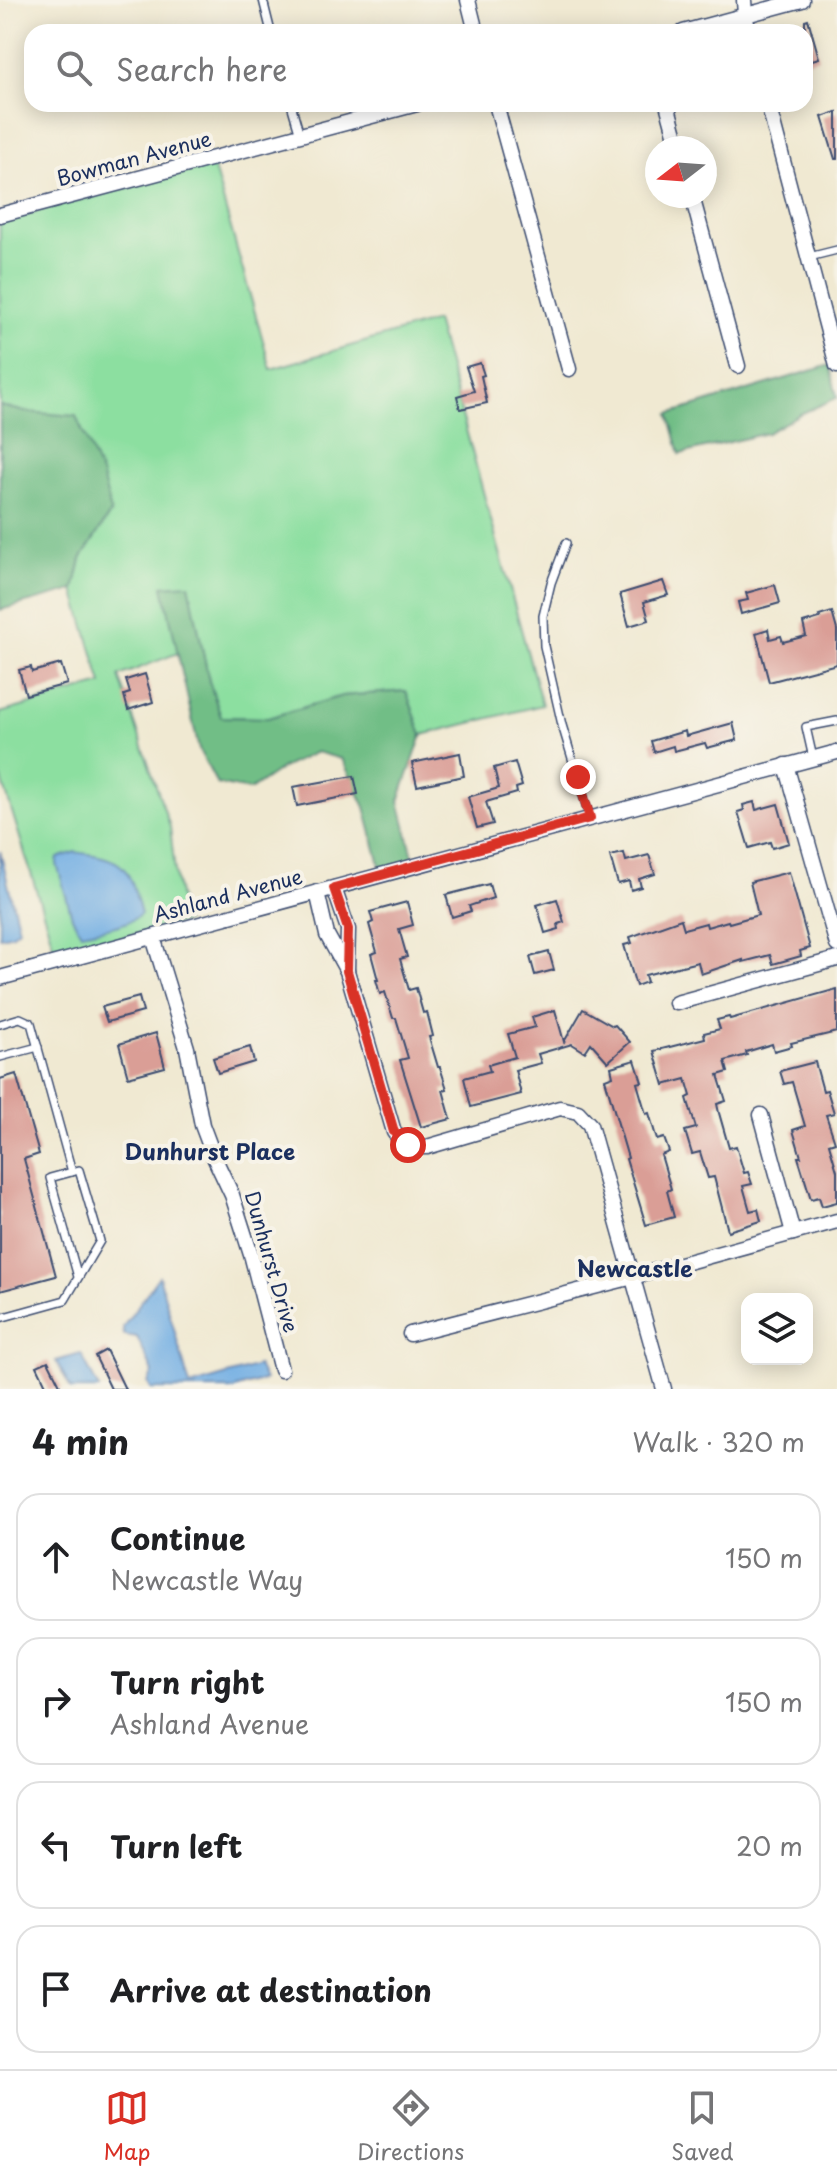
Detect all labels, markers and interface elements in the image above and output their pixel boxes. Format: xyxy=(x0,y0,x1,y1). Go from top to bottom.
search box xyxy=(24,24,813,112)
icon: search xyxy=(52,46,96,90)
text: Search here xyxy=(116,46,288,91)
street label: Bowman Avenue xyxy=(53,123,215,193)
north arrow xyxy=(645,136,717,208)
route end xyxy=(560,759,596,795)
street label: Ashland Avenue xyxy=(150,861,306,929)
route start xyxy=(390,1127,426,1163)
district label: Dunhurst Place xyxy=(125,1134,295,1167)
street label: Dunhurst Drive xyxy=(237,1187,306,1336)
district label: Newcastle xyxy=(577,1251,693,1284)
map controls xyxy=(741,1293,813,1365)
button: layers xyxy=(741,1293,813,1365)
text: 4 min xyxy=(32,1415,129,1467)
text: Walk · 320 m xyxy=(632,1422,805,1461)
text: Continue xyxy=(110,1515,245,1560)
icon: ahead xyxy=(34,1535,78,1579)
text: 150 m xyxy=(725,1538,803,1577)
text: Newcastle Way xyxy=(110,1560,303,1599)
text: Turn right xyxy=(110,1659,265,1704)
icon: right xyxy=(34,1679,78,1723)
text: 150 m xyxy=(725,1682,803,1721)
text: Ashland Avenue xyxy=(110,1704,309,1743)
icon: left xyxy=(34,1823,78,1867)
text: Turn left xyxy=(110,1823,242,1868)
text: 20 m xyxy=(736,1826,803,1865)
icon: arrive xyxy=(34,1967,78,2011)
text: Arrive at destination xyxy=(110,1967,432,2012)
tab: Map xyxy=(103,2086,150,2167)
tab: Directions xyxy=(357,2086,464,2167)
tab: Saved xyxy=(671,2086,734,2167)

